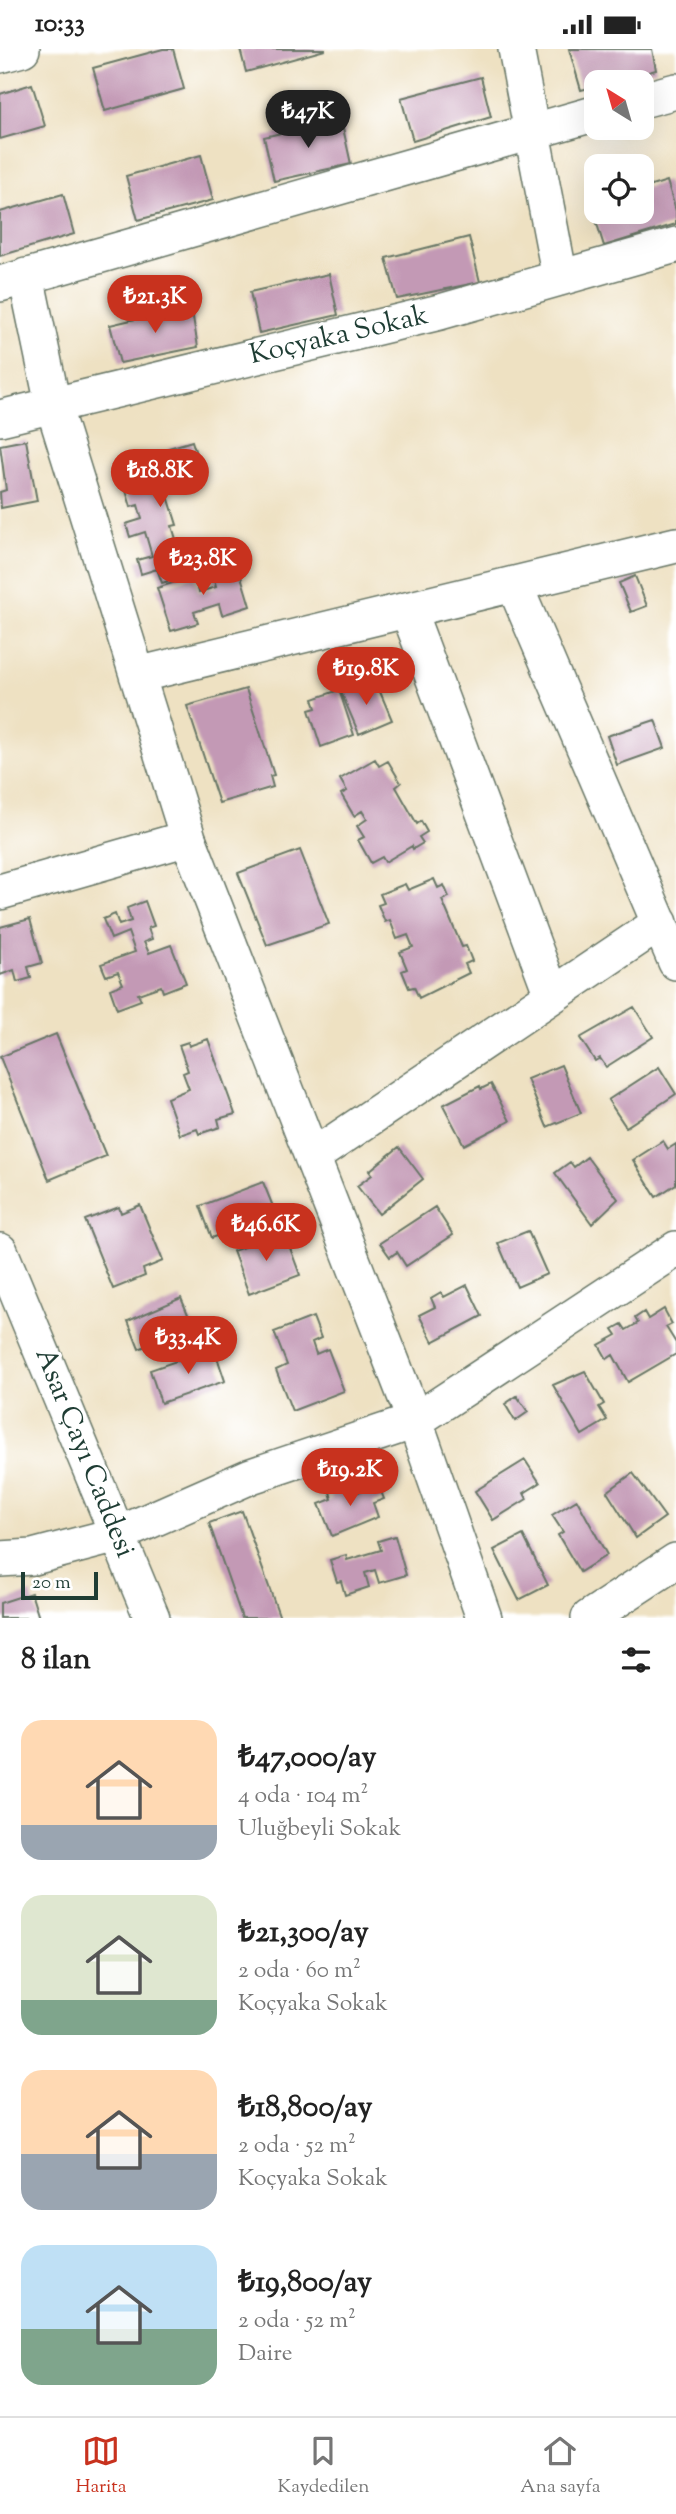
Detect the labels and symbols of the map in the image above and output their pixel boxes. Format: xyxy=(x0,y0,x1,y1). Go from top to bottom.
north arrow xyxy=(584,70,654,140)
pin: ₺47K xyxy=(267,91,349,150)
pin: ₺21.3K xyxy=(98,275,212,335)
street label: Koçyaka Sokak xyxy=(246,296,432,376)
pin: ₺18.8K xyxy=(103,449,217,509)
pin: ₺23.8K xyxy=(146,538,260,597)
pin: ₺19.8K xyxy=(309,647,423,707)
pin: ₺46.6K xyxy=(209,1203,323,1263)
pin: ₺33.4K xyxy=(131,1317,245,1376)
street label: Asar Çayı Caddesi xyxy=(24,1342,144,1564)
pin: ₺19.2K xyxy=(293,1449,407,1508)
scale bar xyxy=(21,1569,98,1601)

